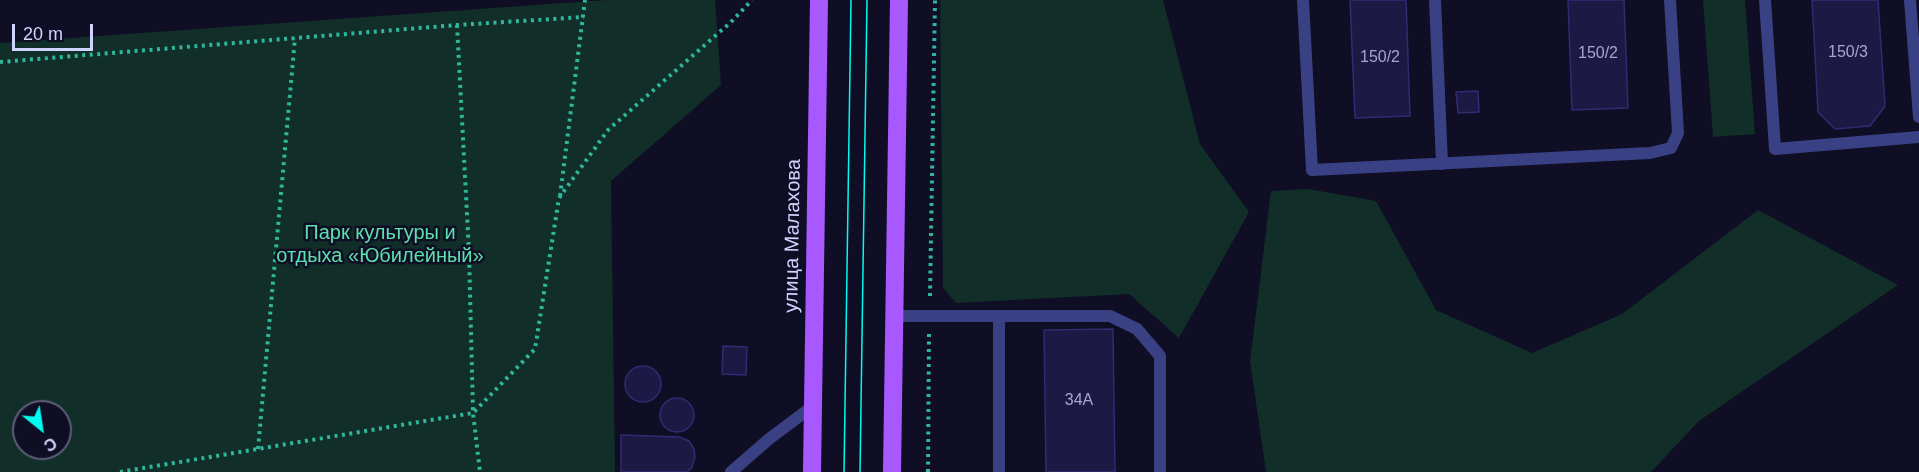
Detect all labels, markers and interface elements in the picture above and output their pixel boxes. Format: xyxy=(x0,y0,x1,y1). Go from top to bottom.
scale bar xyxy=(15,12,96,50)
text: 20 m xyxy=(23,24,63,44)
house number: 150/3 xyxy=(1828,43,1868,63)
house number: 150/2 xyxy=(1578,44,1618,64)
house number: 150/2 xyxy=(1360,48,1400,68)
street label: улица Малахова xyxy=(780,159,806,313)
park label: Парк культуры и отдыха «Юбилейный» xyxy=(276,221,484,268)
house number: 34А xyxy=(1065,391,1093,411)
north arrow xyxy=(12,400,72,460)
text: С xyxy=(41,434,60,455)

